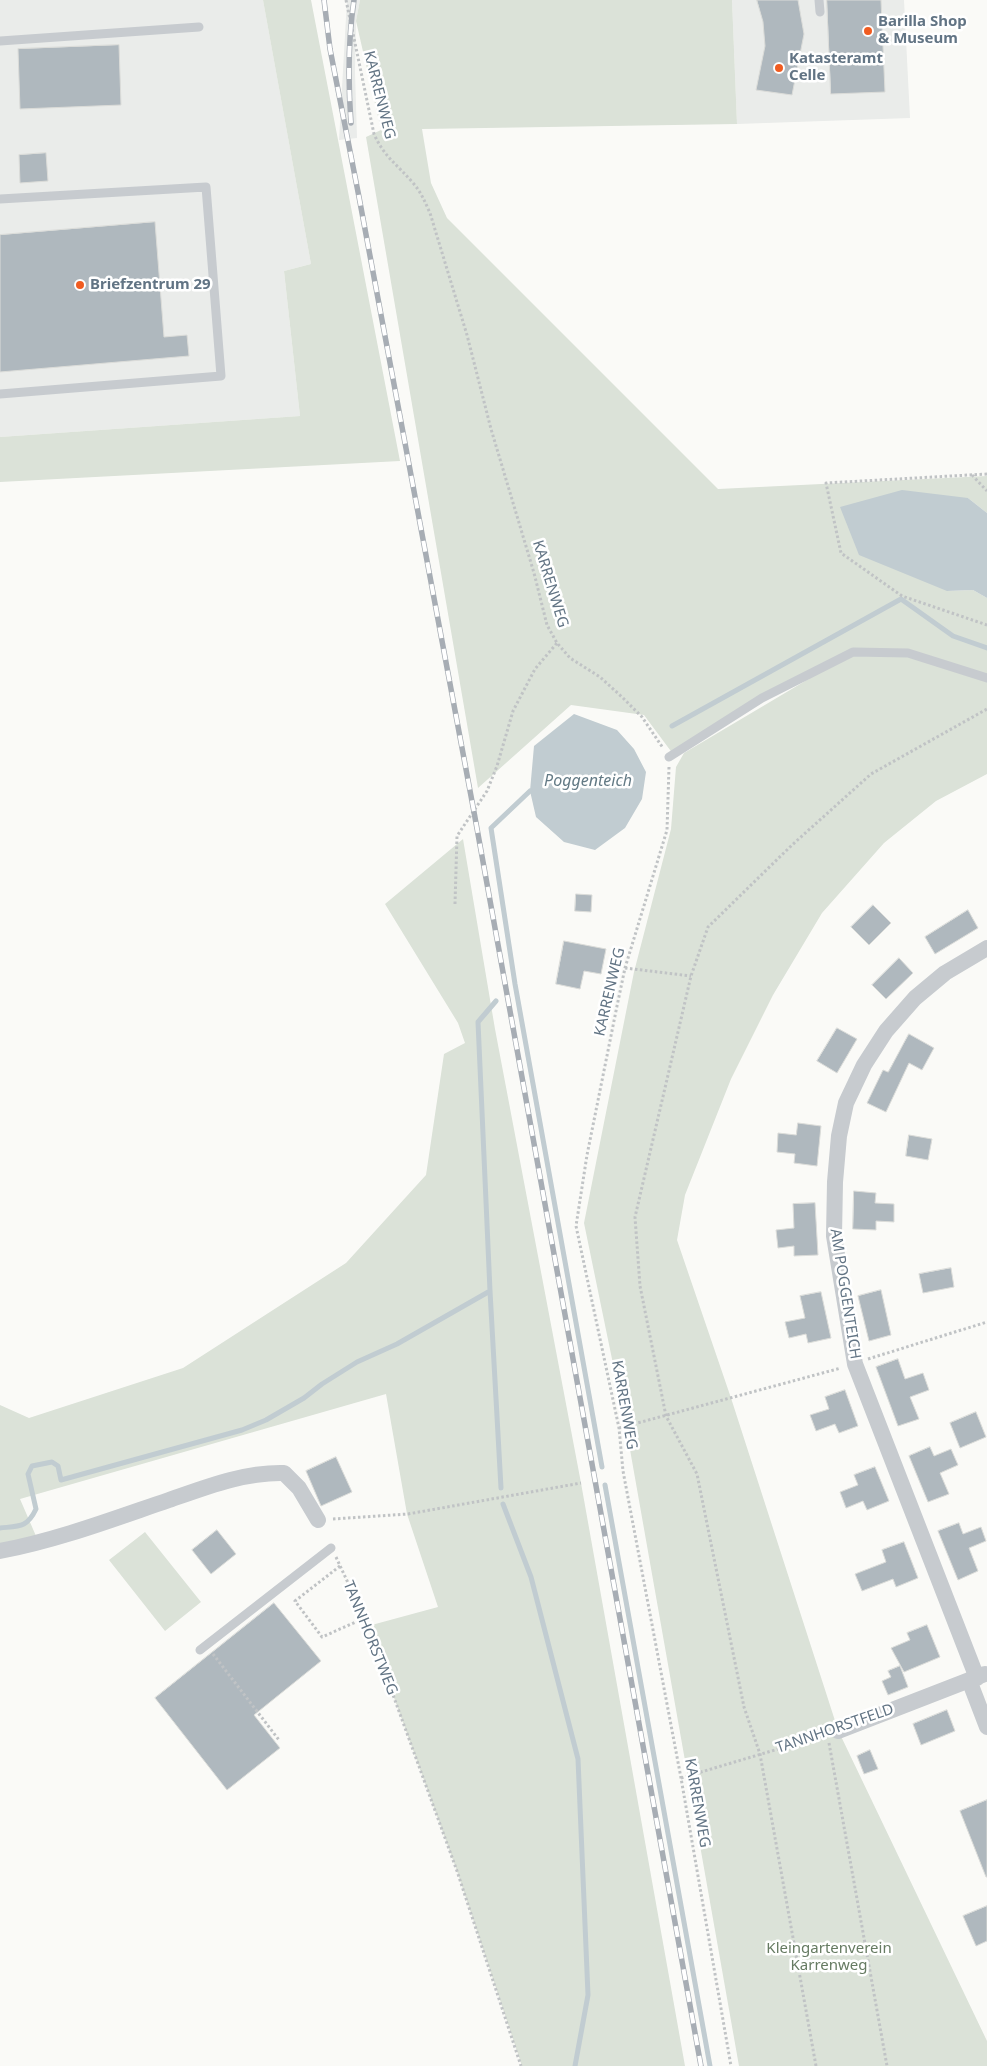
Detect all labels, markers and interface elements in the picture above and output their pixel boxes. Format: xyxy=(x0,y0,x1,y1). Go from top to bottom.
place label: Barilla Shop & Museum xyxy=(878,13,967,48)
marker: Barilla Shop & Museum xyxy=(862,25,874,37)
street label: KARRENWEG xyxy=(359,49,399,141)
place label: Katasteramt Celle xyxy=(789,50,883,85)
marker: Katasteramt Celle xyxy=(773,62,785,74)
place label: Briefzentrum 29 xyxy=(90,276,211,294)
marker: Briefzentrum 29 xyxy=(74,279,86,291)
street label: KARRENWEG xyxy=(528,538,572,630)
water label: Poggenteich xyxy=(544,771,632,791)
street label: KARRENWEG xyxy=(591,946,629,1038)
street label: AM POGGENTEICH xyxy=(826,1227,864,1361)
street label: KARRENWEG xyxy=(607,1359,641,1451)
street label: TANNHORSTWEG xyxy=(339,1578,401,1698)
street label: TANNHORSTFELD xyxy=(774,1700,896,1758)
street label: KARRENWEG xyxy=(680,1757,714,1849)
park label: Kleingartenverein Karrenweg xyxy=(766,1940,892,1975)

